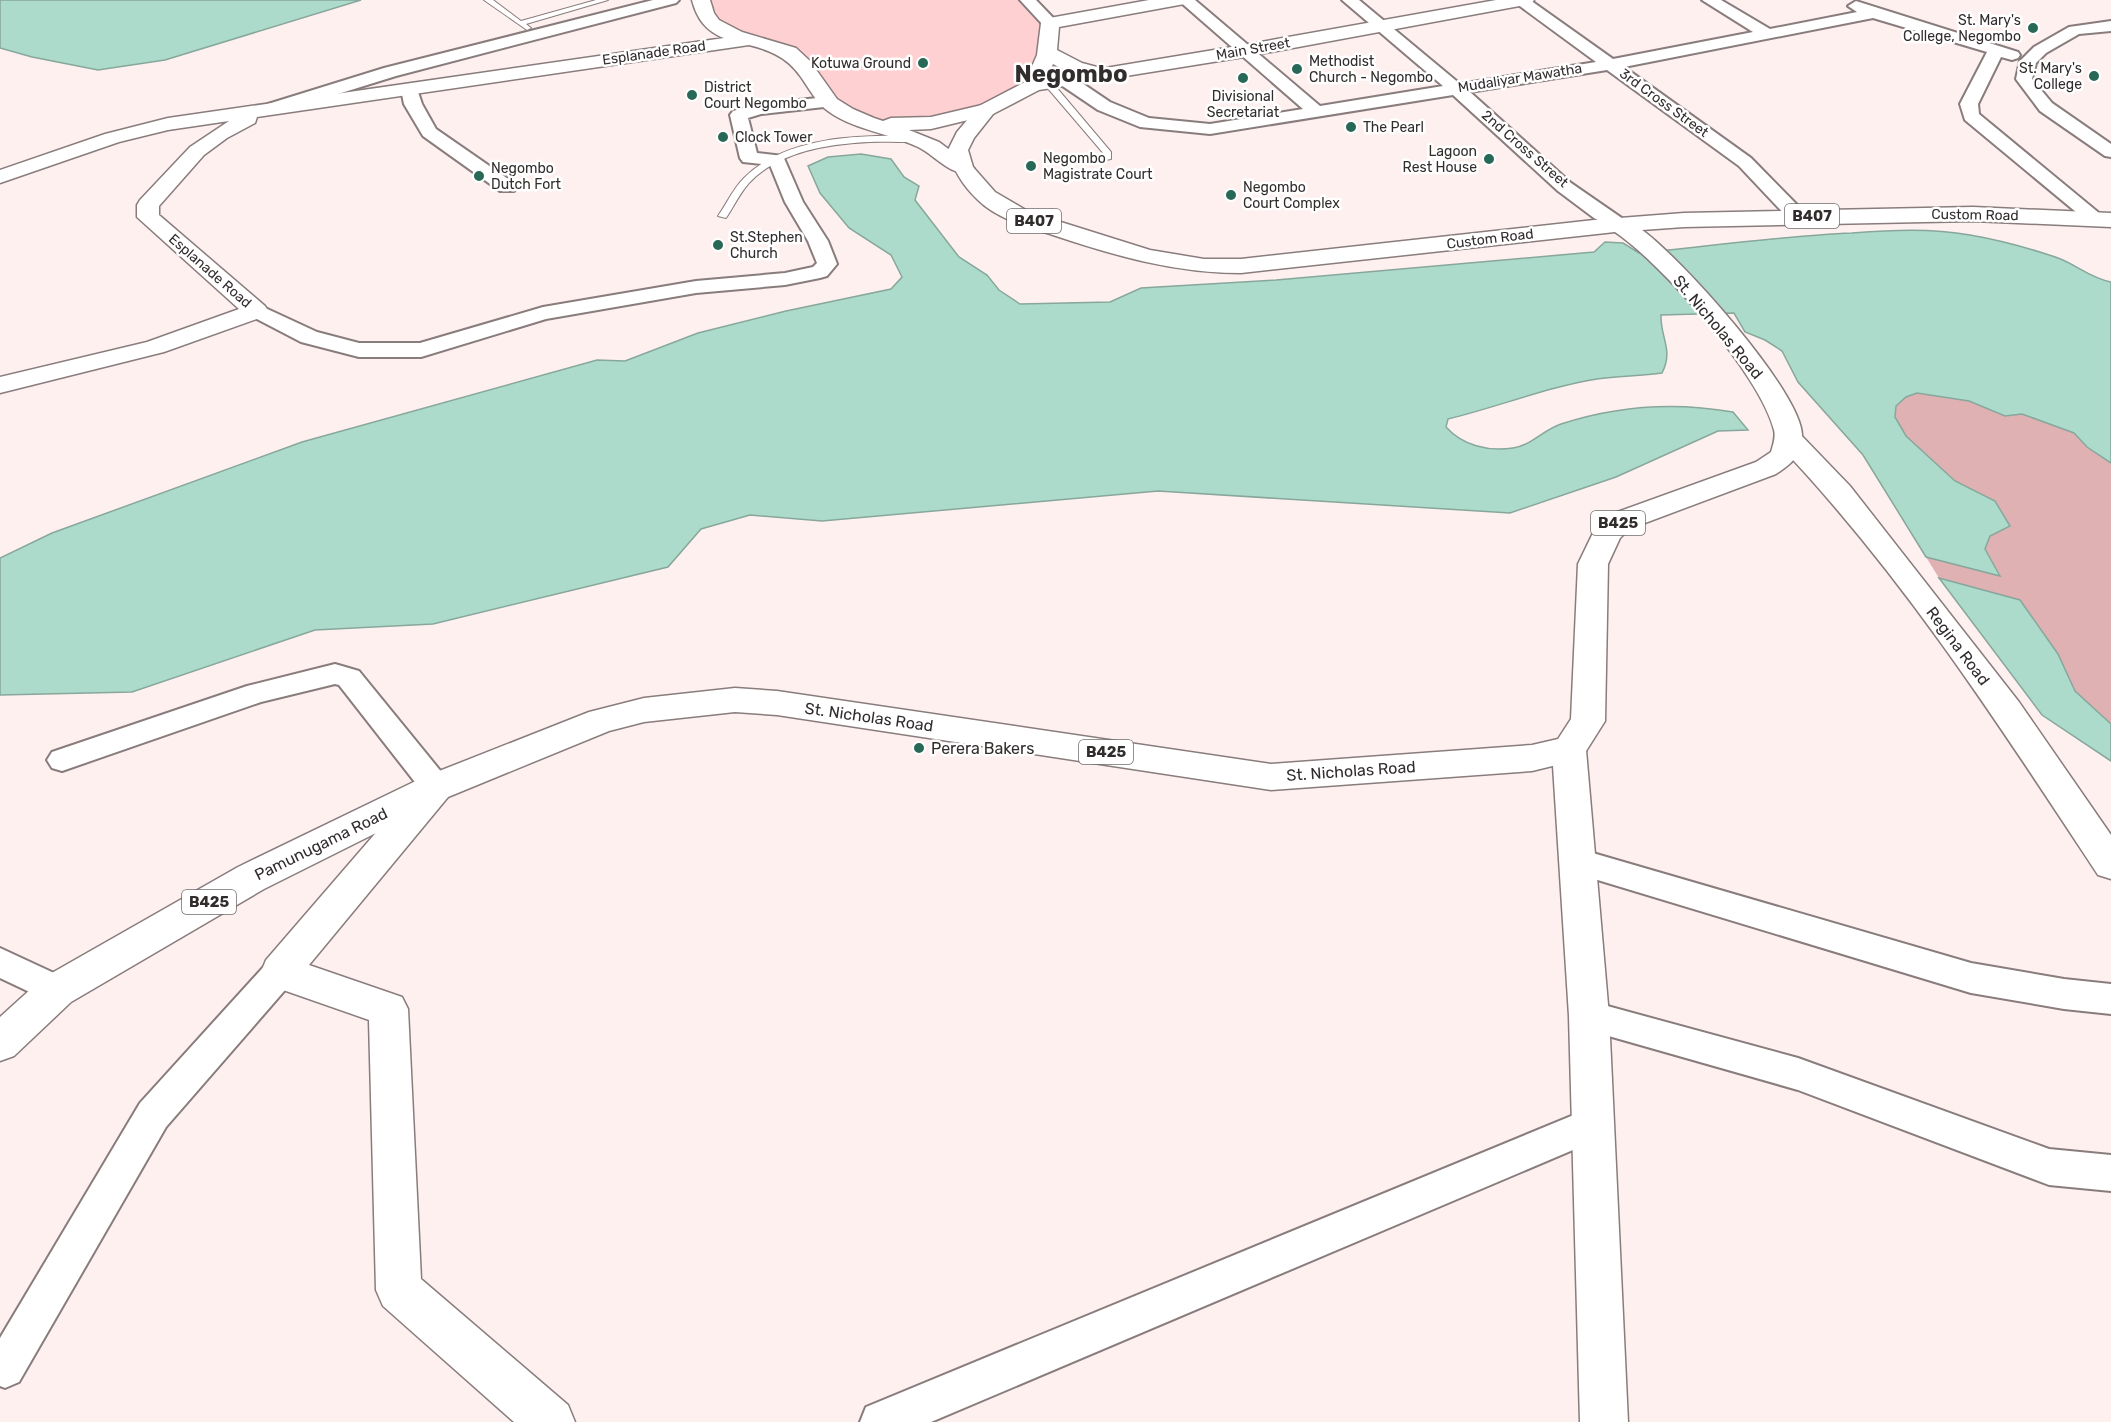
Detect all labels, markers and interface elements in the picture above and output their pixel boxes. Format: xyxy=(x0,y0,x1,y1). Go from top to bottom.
place label: St. Mary's College, Negombo xyxy=(1903,12,2021,45)
marker: St. Mary's College, Negombo xyxy=(2026,21,2040,35)
street label: Main Street xyxy=(1215,34,1292,64)
street label: Esplanade Road xyxy=(601,37,707,69)
place label: Methodist Church - Negombo xyxy=(1309,53,1433,86)
place label: Kotuwa Ground xyxy=(811,55,911,72)
marker: Kotuwa Ground xyxy=(916,56,930,70)
district label: Negombo xyxy=(1014,60,1128,88)
street label: Mudaliyar Mawatha xyxy=(1457,60,1583,96)
place label: St. Mary's College xyxy=(2019,60,2082,93)
marker: Methodist Church - Negombo xyxy=(1290,62,1304,76)
street label: 3rd Cross Street xyxy=(1616,65,1712,141)
marker: St. Mary's College xyxy=(2087,69,2101,83)
marker: Divisional Secretariat xyxy=(1236,71,1250,85)
place label: District Court Negombo xyxy=(704,79,807,112)
marker: District Court Negombo xyxy=(685,88,699,102)
place label: Divisional Secretariat xyxy=(1207,88,1280,121)
street label: 2nd Cross Street xyxy=(1478,107,1572,192)
place label: The Pearl xyxy=(1363,119,1424,136)
marker: The Pearl xyxy=(1344,120,1358,134)
place label: Clock Tower xyxy=(735,129,813,146)
marker: Clock Tower xyxy=(716,130,730,144)
place label: Lagoon Rest House xyxy=(1403,143,1477,176)
place label: Negombo Magistrate Court xyxy=(1043,150,1153,183)
marker: Lagoon Rest House xyxy=(1482,152,1496,166)
marker: Negombo Magistrate Court xyxy=(1024,159,1038,173)
place label: Negombo Dutch Fort xyxy=(491,160,562,193)
marker: Negombo Dutch Fort xyxy=(472,169,486,183)
place label: Negombo Court Complex xyxy=(1243,179,1340,212)
marker: Negombo Court Complex xyxy=(1224,188,1238,202)
road number: B407 xyxy=(1785,204,1839,228)
street label: Custom Road xyxy=(1931,206,2019,224)
road number: B407 xyxy=(1007,209,1061,233)
street label: Custom Road xyxy=(1446,225,1534,253)
place label: St.Stephen Church xyxy=(730,229,803,262)
street label: Esplanade Road xyxy=(165,230,255,312)
marker: St.Stephen Church xyxy=(711,238,725,252)
street label: St. Nicholas Road xyxy=(1669,271,1767,383)
road number: B425 xyxy=(1591,511,1645,535)
street label: Regina Road xyxy=(1922,603,1994,689)
street label: St. Nicholas Road xyxy=(803,699,935,735)
place label: Perera Bakers xyxy=(931,739,1034,758)
road number: B425 xyxy=(1079,740,1133,764)
marker: Perera Bakers xyxy=(912,741,926,755)
street label: St. Nicholas Road xyxy=(1286,757,1416,785)
street label: Pamunugama Road xyxy=(251,804,391,884)
road number: B425 xyxy=(182,890,236,914)

